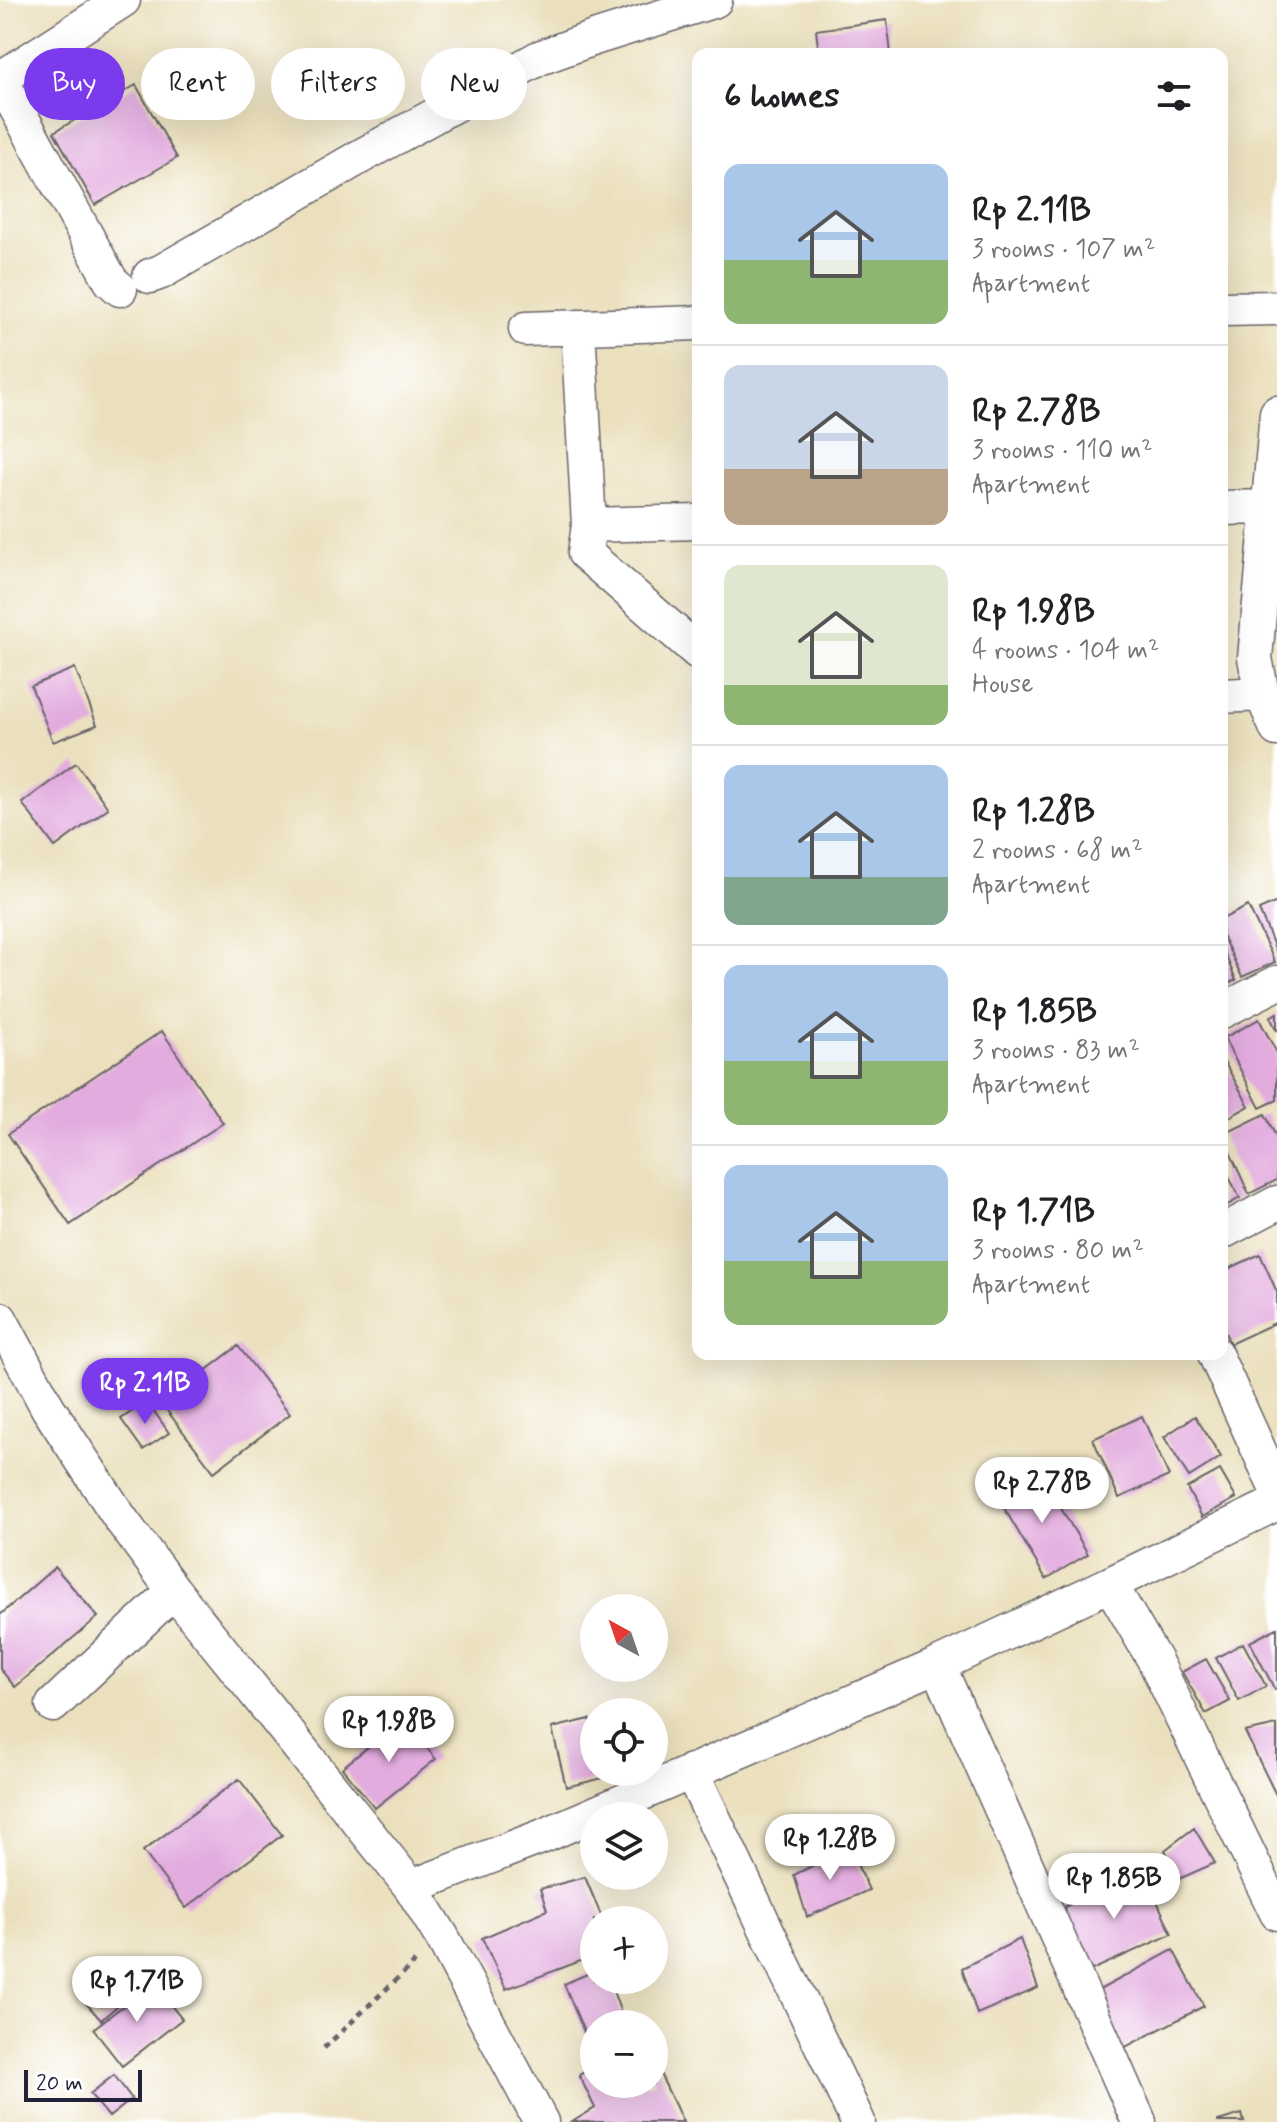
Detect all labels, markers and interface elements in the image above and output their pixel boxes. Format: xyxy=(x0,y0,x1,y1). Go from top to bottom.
chip: Buy xyxy=(24,48,125,120)
chip: Rent xyxy=(141,48,255,120)
chip: Filters xyxy=(271,48,405,120)
chip: New xyxy=(421,48,527,120)
text: 6 homes xyxy=(724,74,839,119)
icon: filters xyxy=(1152,74,1196,118)
text: Rp 2.11B xyxy=(972,188,1091,233)
icon: home xyxy=(788,196,884,292)
text: 3 rooms · 107 m² xyxy=(972,233,1155,267)
text: Apartment xyxy=(972,267,1090,301)
text: Rp 2.78B xyxy=(972,389,1100,434)
icon: home xyxy=(788,397,884,493)
text: 3 rooms · 110 m² xyxy=(972,434,1153,468)
text: Apartment xyxy=(972,468,1090,502)
text: Rp 1.98B xyxy=(972,589,1095,634)
icon: home xyxy=(788,597,884,693)
text: 4 rooms · 104 m² xyxy=(972,634,1159,668)
text: House xyxy=(972,668,1033,702)
text: Rp 1.28B xyxy=(972,789,1095,834)
icon: home xyxy=(788,797,884,893)
text: 2 rooms · 68 m² xyxy=(972,834,1143,868)
text: Apartment xyxy=(972,868,1090,902)
text: Rp 1.85B xyxy=(972,989,1097,1034)
icon: home xyxy=(788,997,884,1093)
text: 3 rooms · 83 m² xyxy=(972,1034,1140,1068)
text: Apartment xyxy=(972,1068,1090,1102)
text: Rp 1.71B xyxy=(972,1189,1095,1234)
icon: home xyxy=(788,1197,884,1293)
text: 3 rooms · 80 m² xyxy=(972,1234,1144,1268)
text: Apartment xyxy=(972,1268,1090,1302)
pin: Rp 2.11B xyxy=(62,1358,228,1426)
text: Rp 2.11B xyxy=(100,1367,190,1401)
pin: Rp 2.78B xyxy=(959,1457,1125,1525)
text: Rp 2.78B xyxy=(993,1466,1091,1500)
north arrow xyxy=(580,1594,668,1682)
map controls xyxy=(580,1594,668,2098)
pin: Rp 1.98B xyxy=(306,1696,472,1764)
button: locate xyxy=(580,1698,668,1786)
text: Rp 1.98B xyxy=(342,1705,436,1739)
button: layers xyxy=(580,1802,668,1890)
pin: Rp 1.28B xyxy=(747,1814,913,1882)
text: Rp 1.28B xyxy=(783,1823,877,1857)
pin: Rp 1.85B xyxy=(1031,1853,1197,1921)
text: Rp 1.85B xyxy=(1066,1862,1162,1896)
button: + xyxy=(580,1906,668,1994)
pin: Rp 1.71B xyxy=(54,1956,220,2024)
text: Rp 1.71B xyxy=(90,1965,184,1999)
button: − xyxy=(580,2010,668,2098)
scale bar xyxy=(24,2066,142,2102)
text: 20 m xyxy=(36,2070,83,2098)

